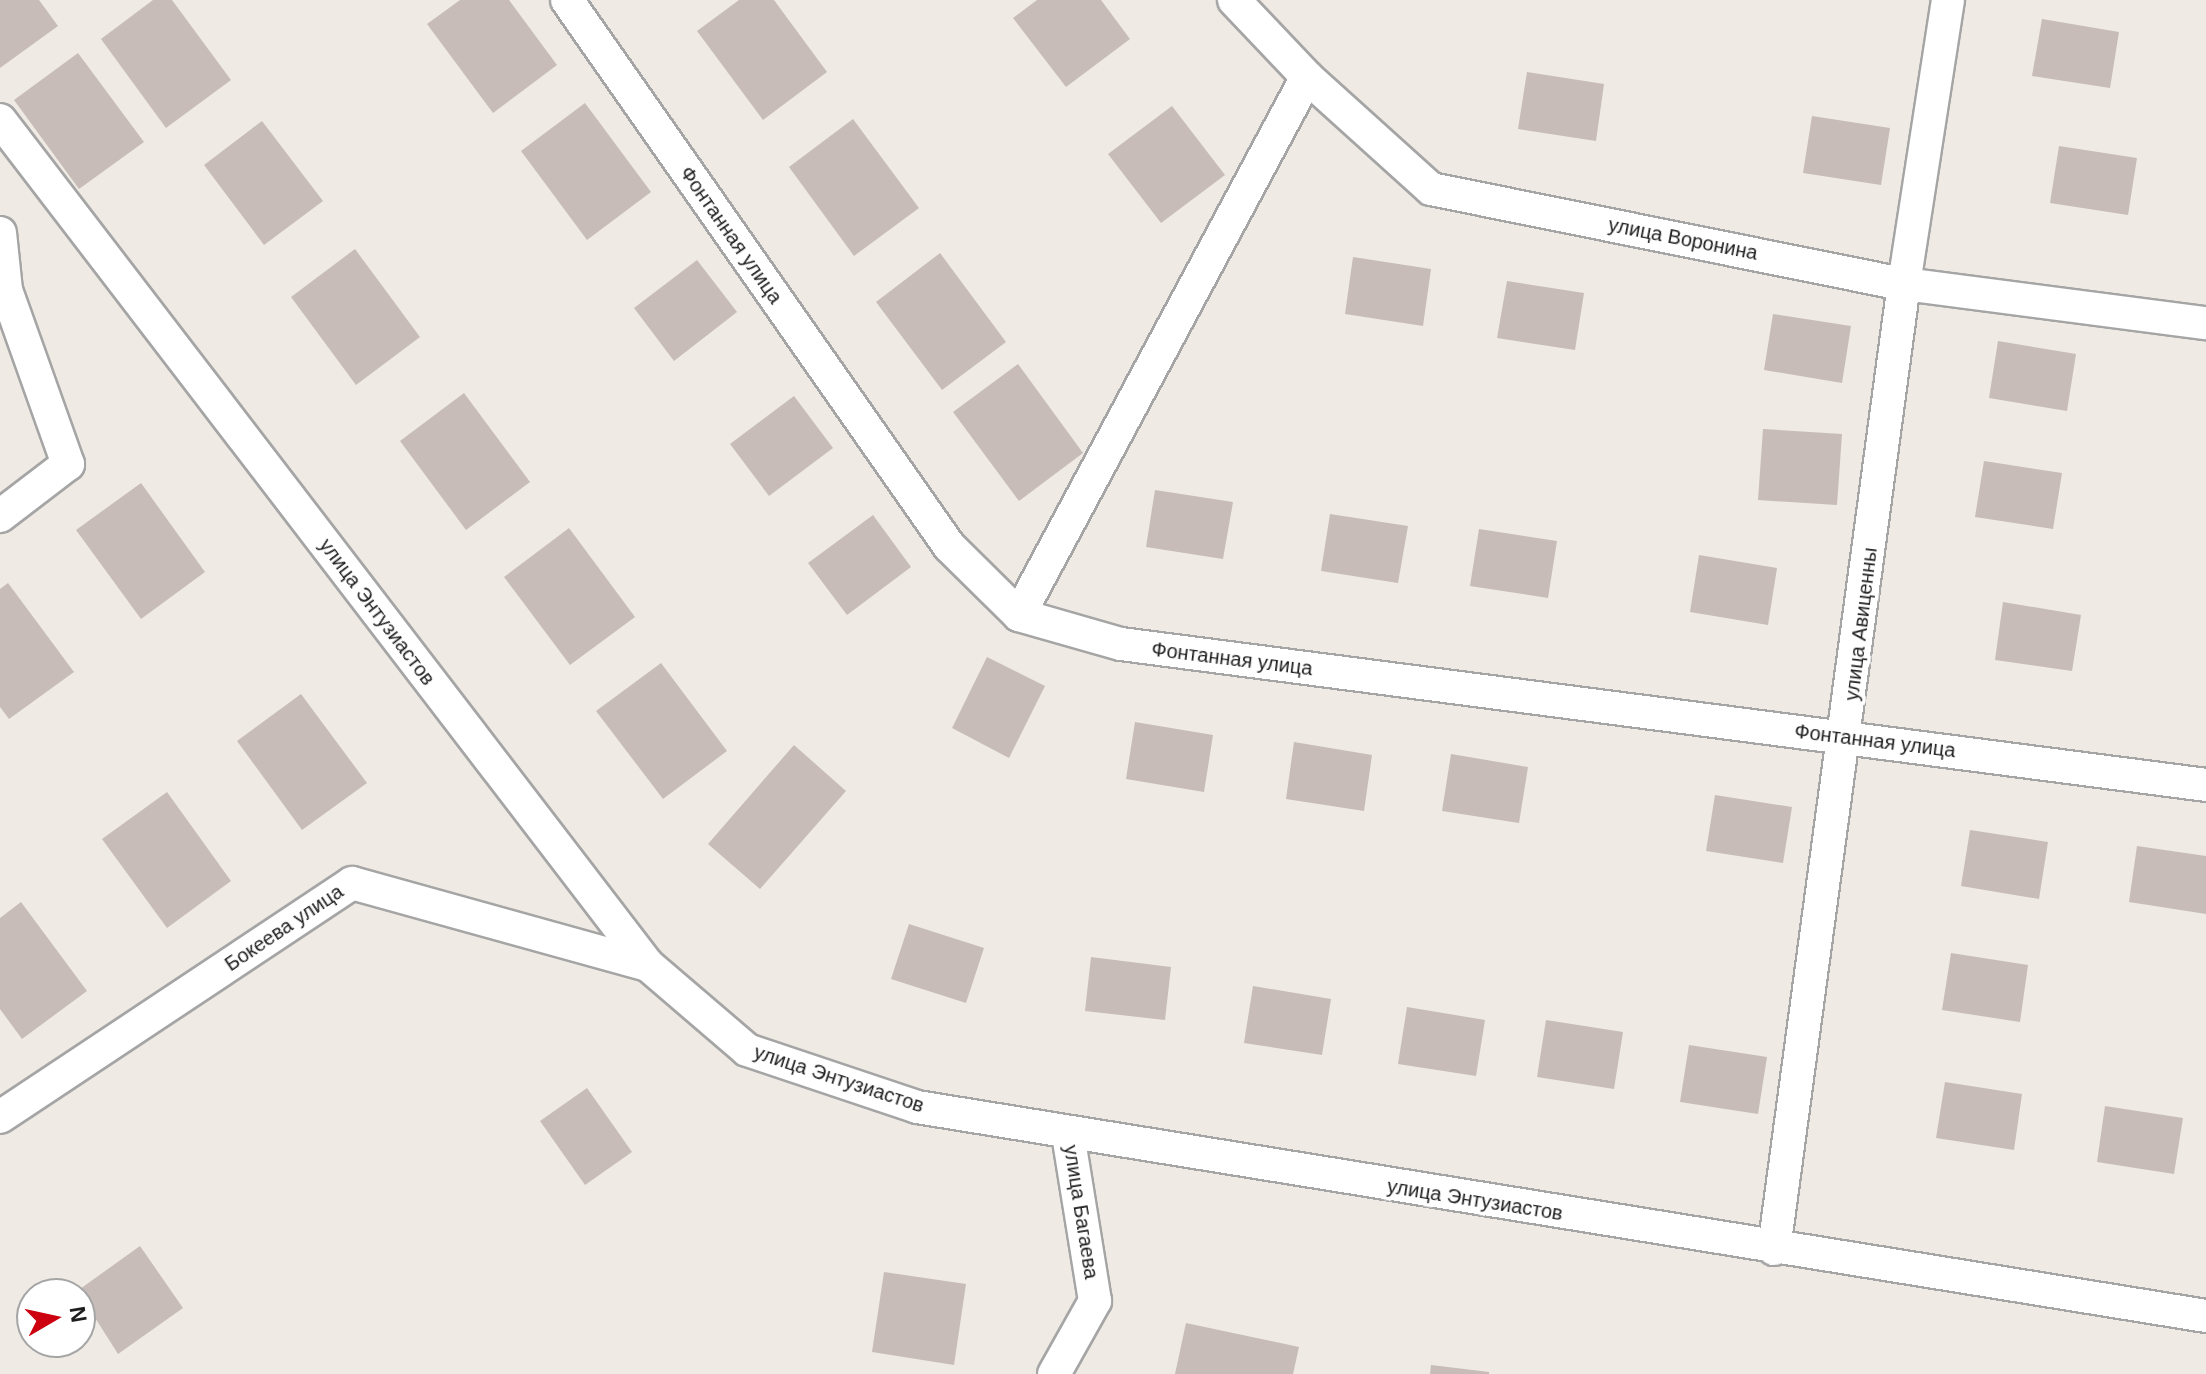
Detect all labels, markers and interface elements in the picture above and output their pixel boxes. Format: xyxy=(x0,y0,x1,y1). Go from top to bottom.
street label: Фонтанная улица xyxy=(675,162,787,308)
street label: улица Воронина xyxy=(1606,213,1760,265)
street label: улица Энтузиастов xyxy=(314,534,440,690)
street label: улица Авиценны xyxy=(1840,546,1882,702)
street label: Фонтанная улица xyxy=(1150,637,1314,681)
street label: Фонтанная улица xyxy=(1793,719,1957,763)
street label: Бокеева улица xyxy=(220,880,348,976)
street label: улица Энтузиастов xyxy=(751,1040,927,1118)
street label: улица Багаева xyxy=(1059,1143,1103,1281)
street label: улица Энтузиастов xyxy=(1385,1174,1565,1226)
north arrow xyxy=(16,1278,96,1358)
text: N xyxy=(65,1305,92,1324)

